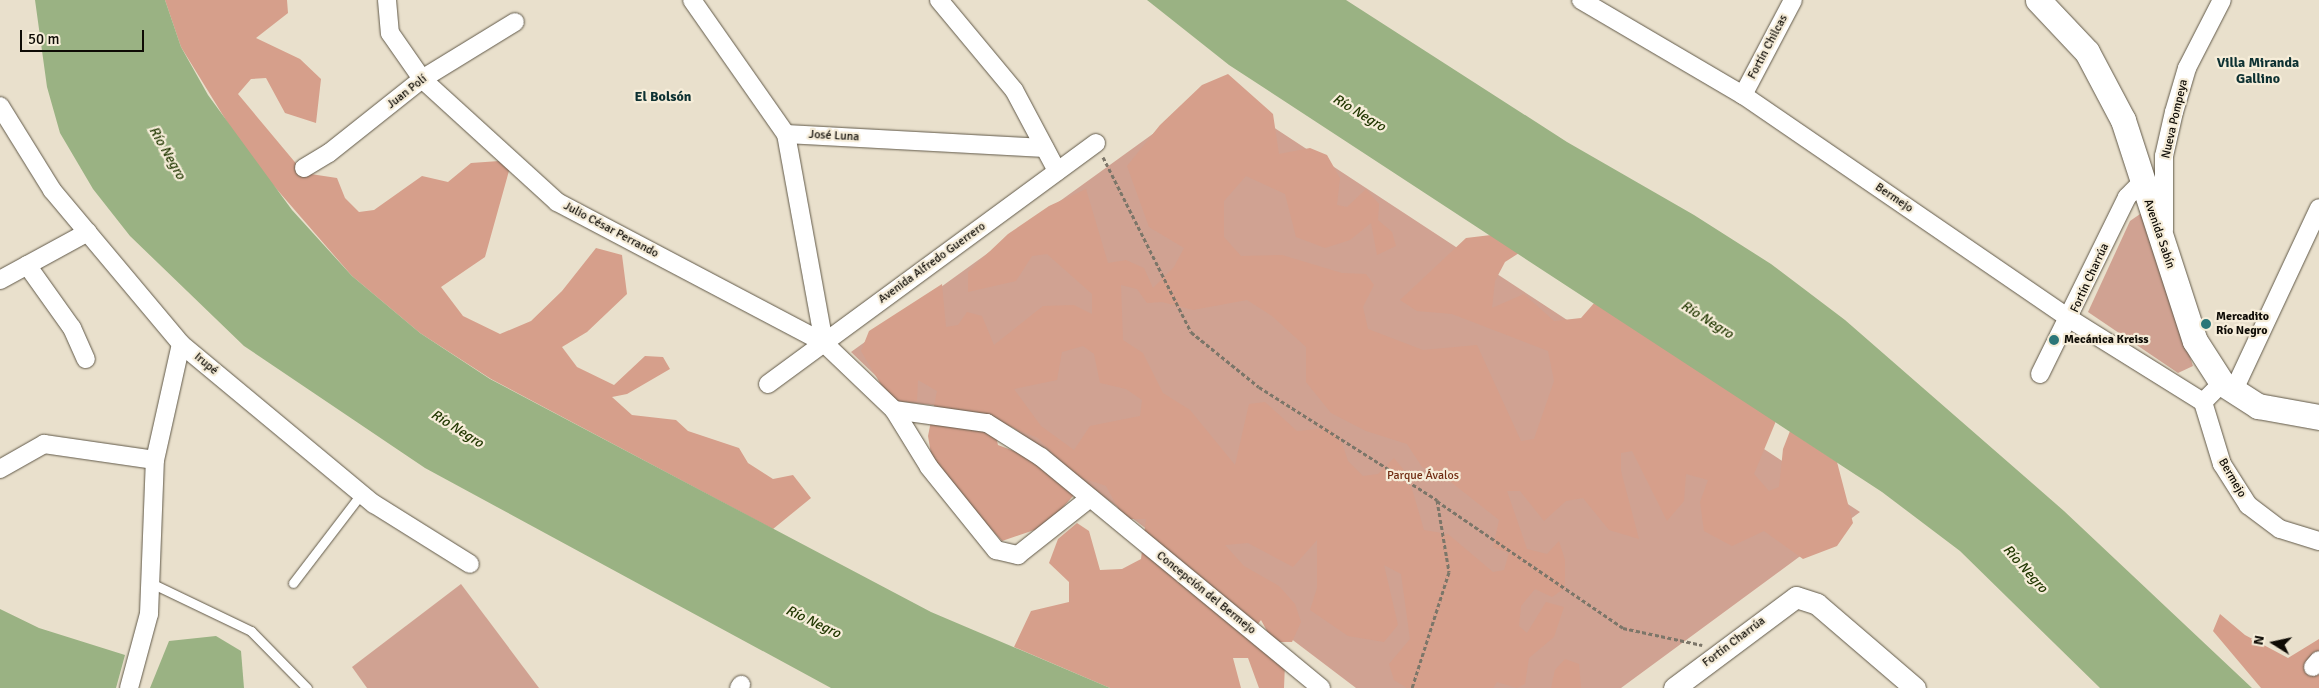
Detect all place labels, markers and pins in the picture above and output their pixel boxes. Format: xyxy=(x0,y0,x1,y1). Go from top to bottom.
place label: Mercadito Río Negro xyxy=(2216,310,2269,338)
marker: Mercadito Río Negro xyxy=(2200,318,2212,330)
place label: Mecánica Kreiss xyxy=(2064,333,2149,347)
marker: Mecánica Kreiss xyxy=(2048,334,2060,346)

